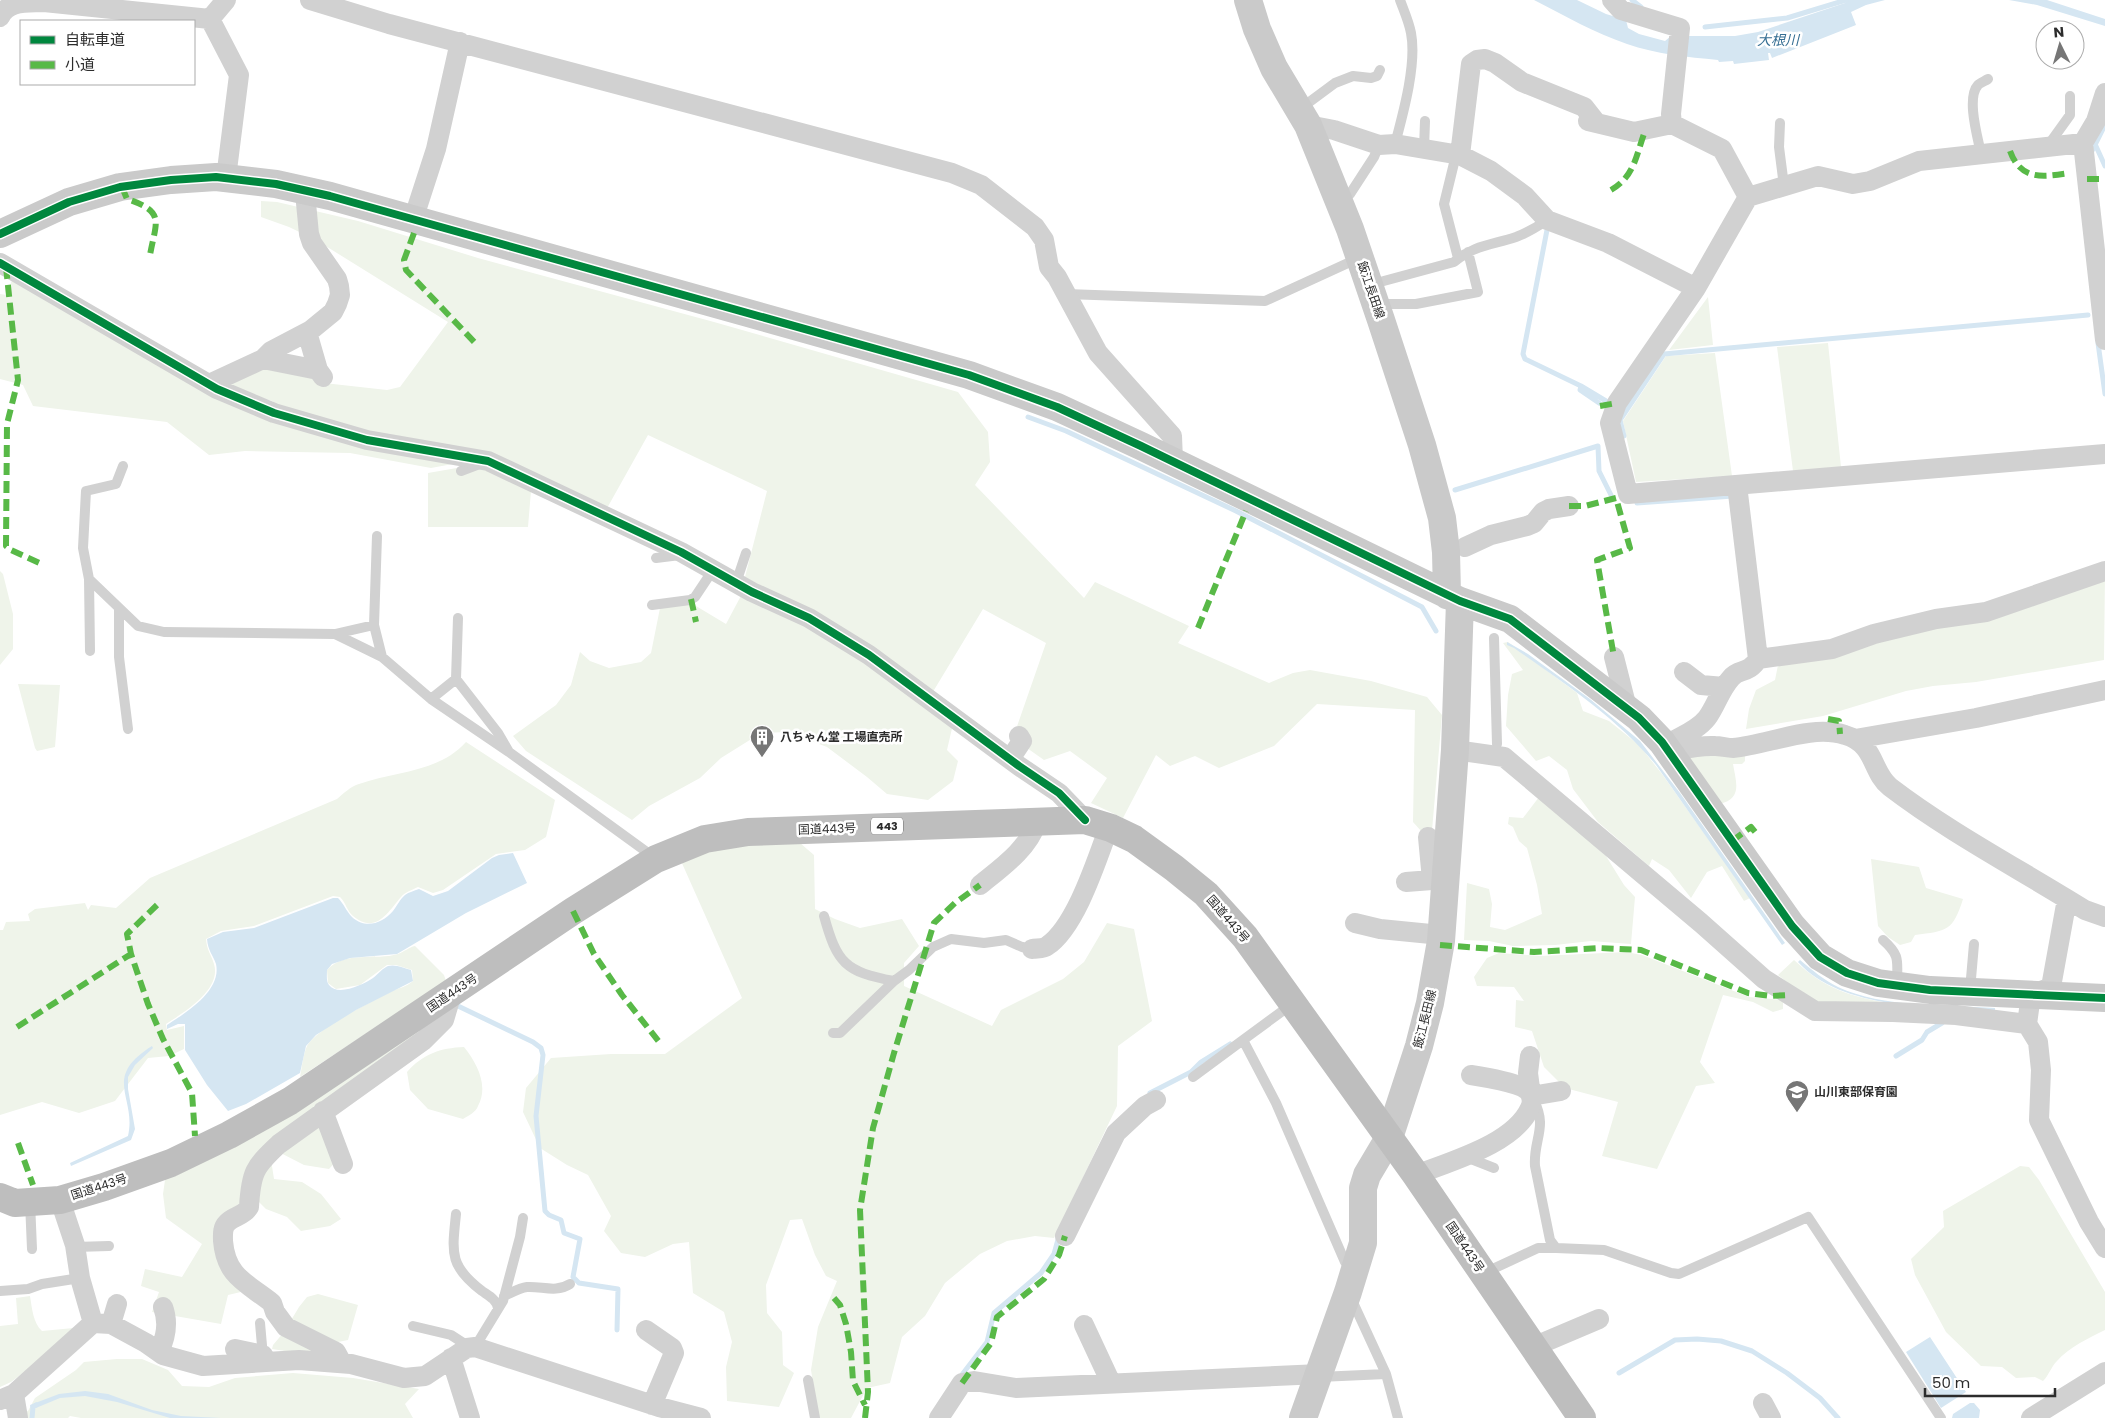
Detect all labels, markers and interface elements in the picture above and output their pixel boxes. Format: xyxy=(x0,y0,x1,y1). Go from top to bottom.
legend xyxy=(20,20,195,85)
north arrow xyxy=(2035,20,2085,70)
text: N xyxy=(2053,22,2065,42)
text: 自転車道 xyxy=(65,29,125,50)
water label: 大根川 xyxy=(1757,30,1801,50)
text: 小道 xyxy=(65,54,95,75)
street label: 飯江長田線 xyxy=(1354,259,1389,321)
building icon: 八ちゃん堂 工場直売所 xyxy=(749,724,775,758)
place label: 八ちゃん堂 工場直売所 xyxy=(780,728,903,745)
road number: 443 xyxy=(871,818,903,834)
street label: 国道443号 xyxy=(798,819,856,838)
street label: 国道443号 xyxy=(1203,891,1254,946)
street label: 国道443号 xyxy=(423,969,481,1016)
street label: 飯江長田線 xyxy=(1409,988,1440,1050)
school or university icon: 山川東部保育園 xyxy=(1784,1079,1810,1113)
place label: 山川東部保育園 xyxy=(1814,1083,1898,1100)
street label: 国道443号 xyxy=(69,1169,129,1204)
street label: 国道443号 xyxy=(1442,1218,1489,1276)
scale bar xyxy=(1925,1366,2055,1398)
text: 50 m xyxy=(1932,1372,1970,1393)

